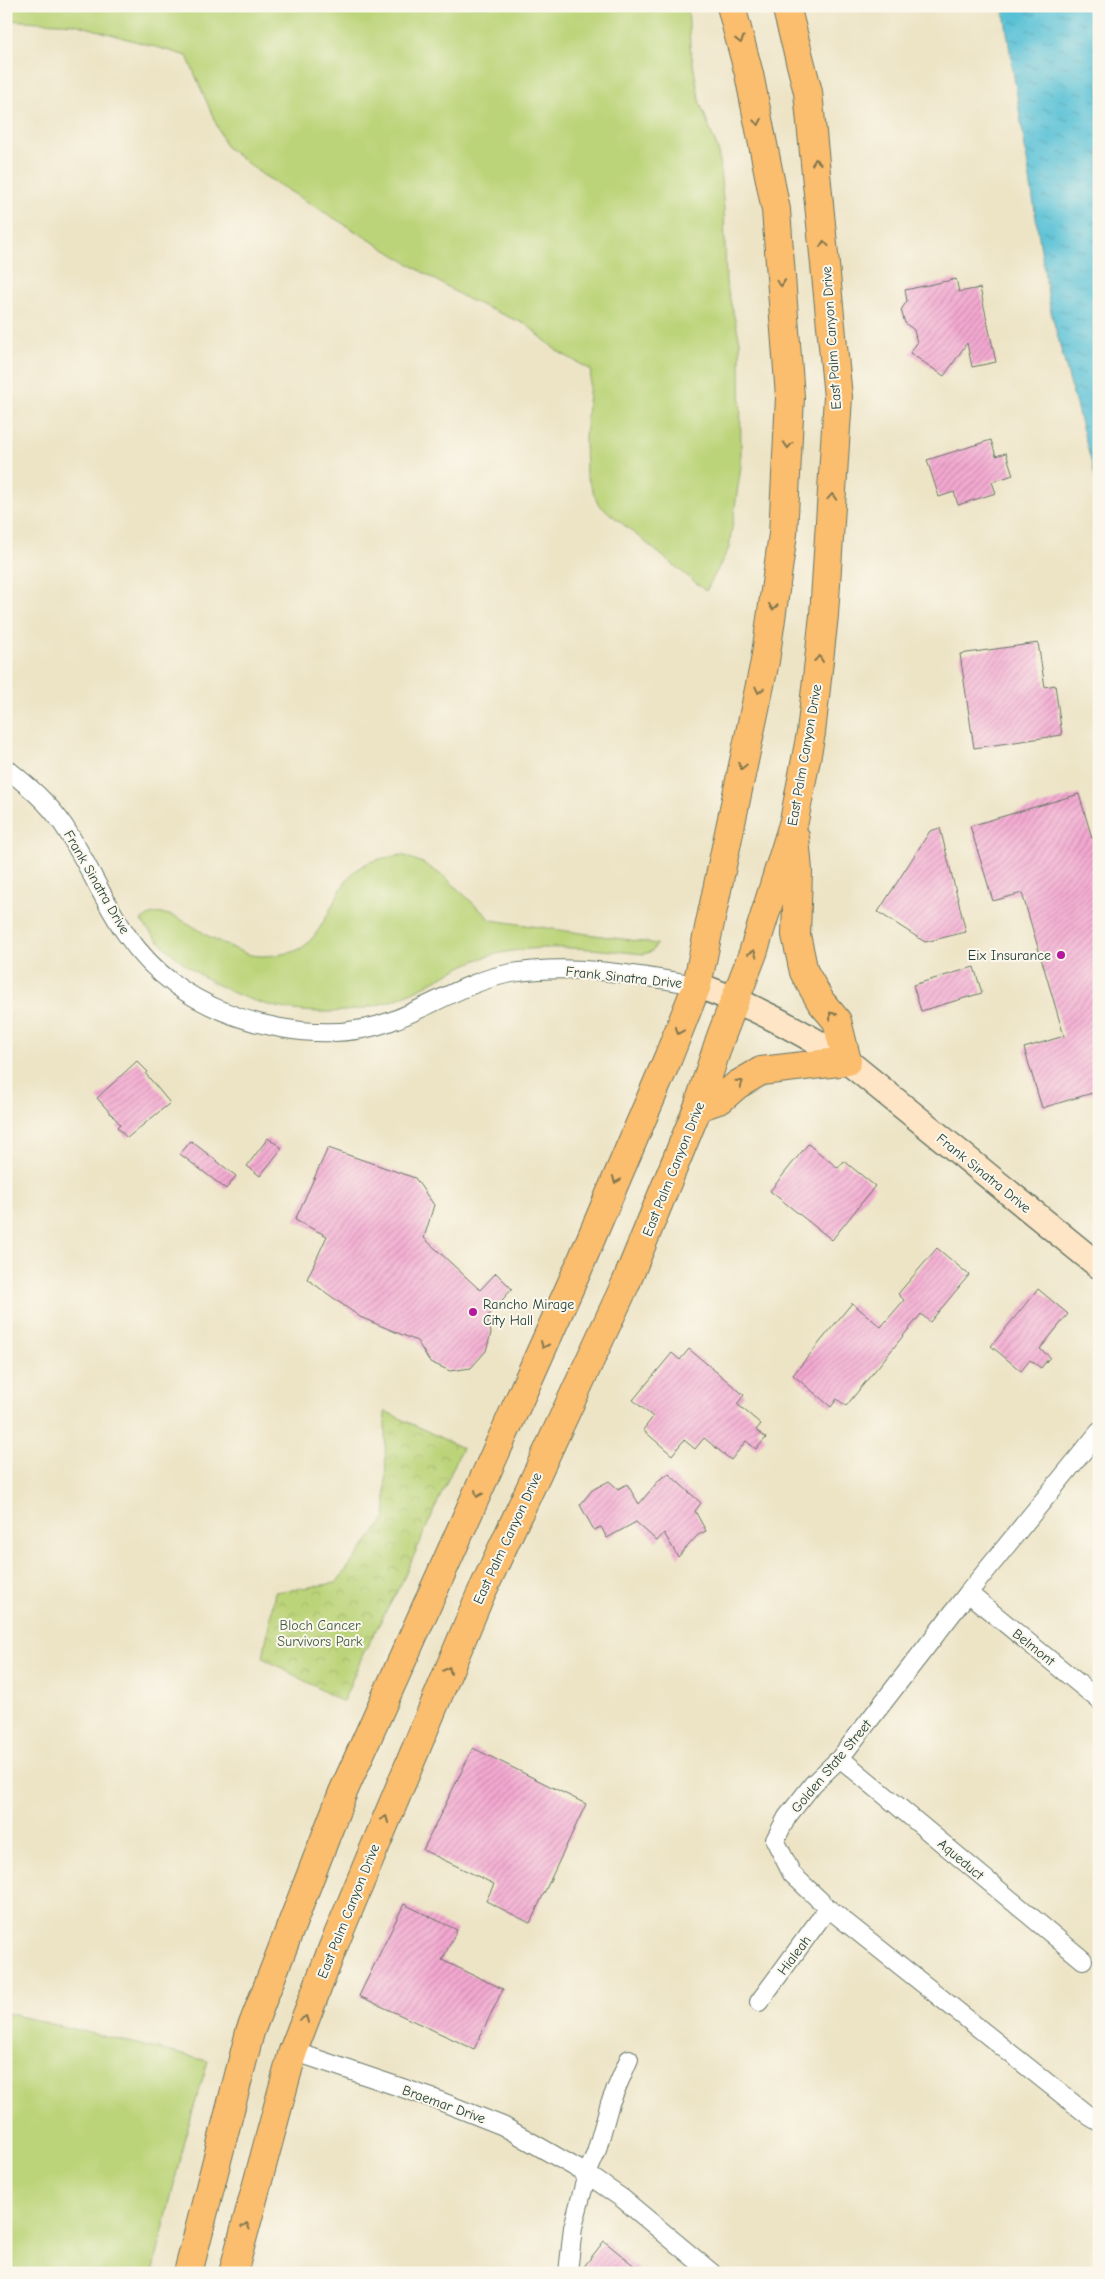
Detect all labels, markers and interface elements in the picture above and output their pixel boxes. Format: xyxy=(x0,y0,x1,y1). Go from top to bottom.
one-way arrow xyxy=(734,36,745,45)
one-way arrow xyxy=(752,118,763,127)
one-way arrow xyxy=(811,157,822,165)
one-way arrow xyxy=(819,240,830,248)
street label: East Palm Canyon Drive xyxy=(818,266,845,410)
one-way arrow xyxy=(776,279,787,287)
one-way arrow xyxy=(782,441,793,449)
one-way arrow xyxy=(826,493,837,501)
one-way arrow xyxy=(768,602,778,611)
one-way arrow xyxy=(813,655,824,663)
street label: East Palm Canyon Drive xyxy=(784,683,825,827)
one-way arrow xyxy=(754,685,765,694)
one-way arrow xyxy=(737,762,748,771)
street label: Frank Sinatra Drive xyxy=(60,827,133,937)
place label: Eix Insurance xyxy=(968,947,1051,964)
marker: Eix Insurance xyxy=(1055,949,1067,961)
one-way arrow xyxy=(747,950,757,958)
street label: Frank Sinatra Drive xyxy=(565,963,683,992)
one-way arrow xyxy=(829,1012,837,1021)
one-way arrow xyxy=(675,1026,686,1035)
one-way arrow xyxy=(735,1080,744,1090)
street label: East Palm Canyon Drive xyxy=(639,1099,708,1239)
street label: Frank Sinatra Drive xyxy=(933,1130,1034,1217)
one-way arrow xyxy=(612,1175,622,1184)
place label: Rancho Mirage City Hall xyxy=(483,1296,574,1329)
marker: Rancho Mirage City Hall xyxy=(467,1306,479,1318)
one-way arrow xyxy=(540,1340,550,1349)
street label: East Palm Canyon Drive xyxy=(469,1470,545,1607)
one-way arrow xyxy=(473,1489,484,1498)
park label: Bloch Cancer Survivors Park xyxy=(277,1617,363,1650)
street label: Belmont xyxy=(1009,1625,1059,1670)
one-way arrow xyxy=(442,1666,453,1675)
street label: Golden State Street xyxy=(788,1716,876,1816)
one-way arrow xyxy=(379,1816,389,1824)
street label: Aqueduct xyxy=(934,1835,988,1884)
street label: East Palm Canyon Drive xyxy=(314,1841,383,1981)
street label: Hialeah xyxy=(774,1932,815,1979)
one-way arrow xyxy=(299,2015,309,2024)
street label: Braemar Drive xyxy=(400,2082,488,2127)
one-way arrow xyxy=(240,2221,251,2230)

